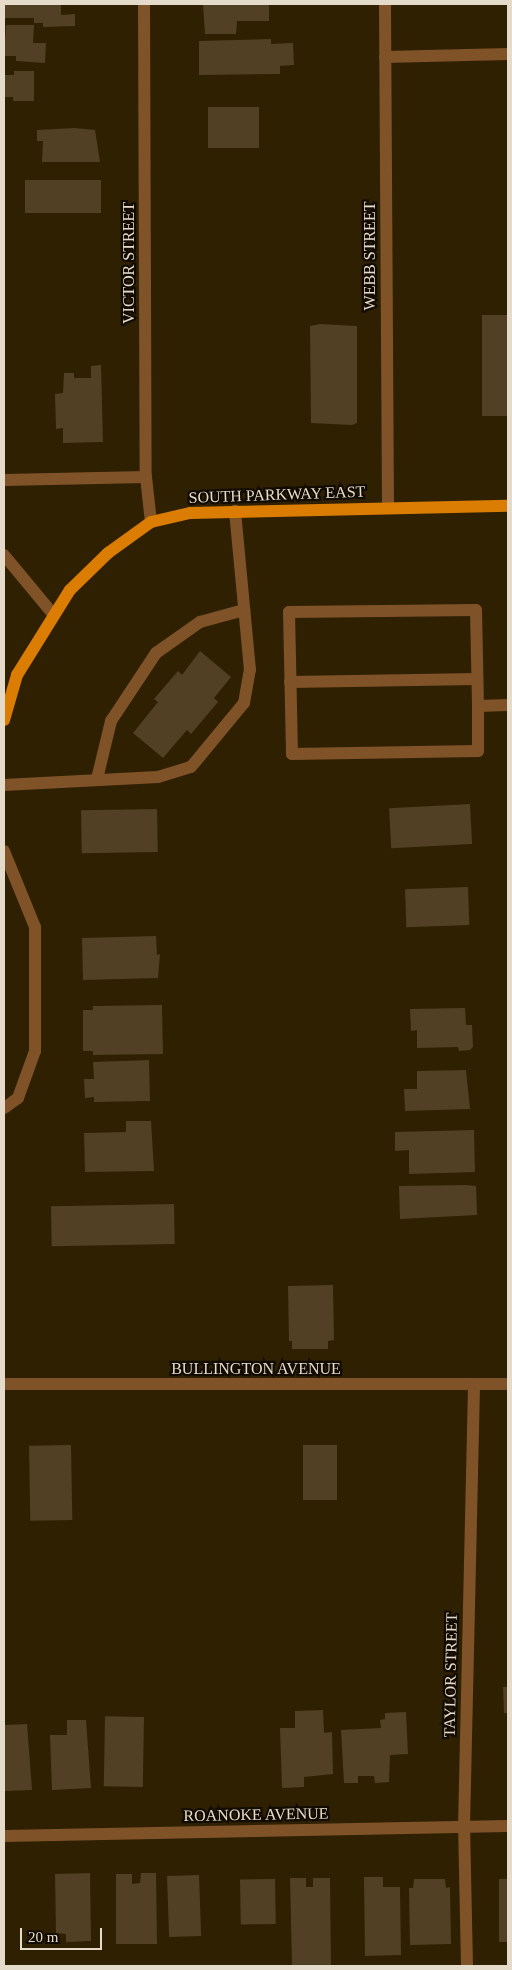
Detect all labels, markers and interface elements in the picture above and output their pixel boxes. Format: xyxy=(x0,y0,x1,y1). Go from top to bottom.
street label: VICTOR STREET xyxy=(119,202,139,324)
street label: WEBB STREET xyxy=(360,202,380,310)
street label: SOUTH PARKWAY EAST xyxy=(188,482,366,508)
street label: BULLINGTON AVENUE xyxy=(171,1359,341,1379)
street label: TAYLOR STREET xyxy=(440,1612,462,1738)
street label: ROANOKE AVENUE xyxy=(183,1804,329,1826)
scale bar xyxy=(22,1918,105,1950)
text: 20 m xyxy=(28,1929,58,1945)

